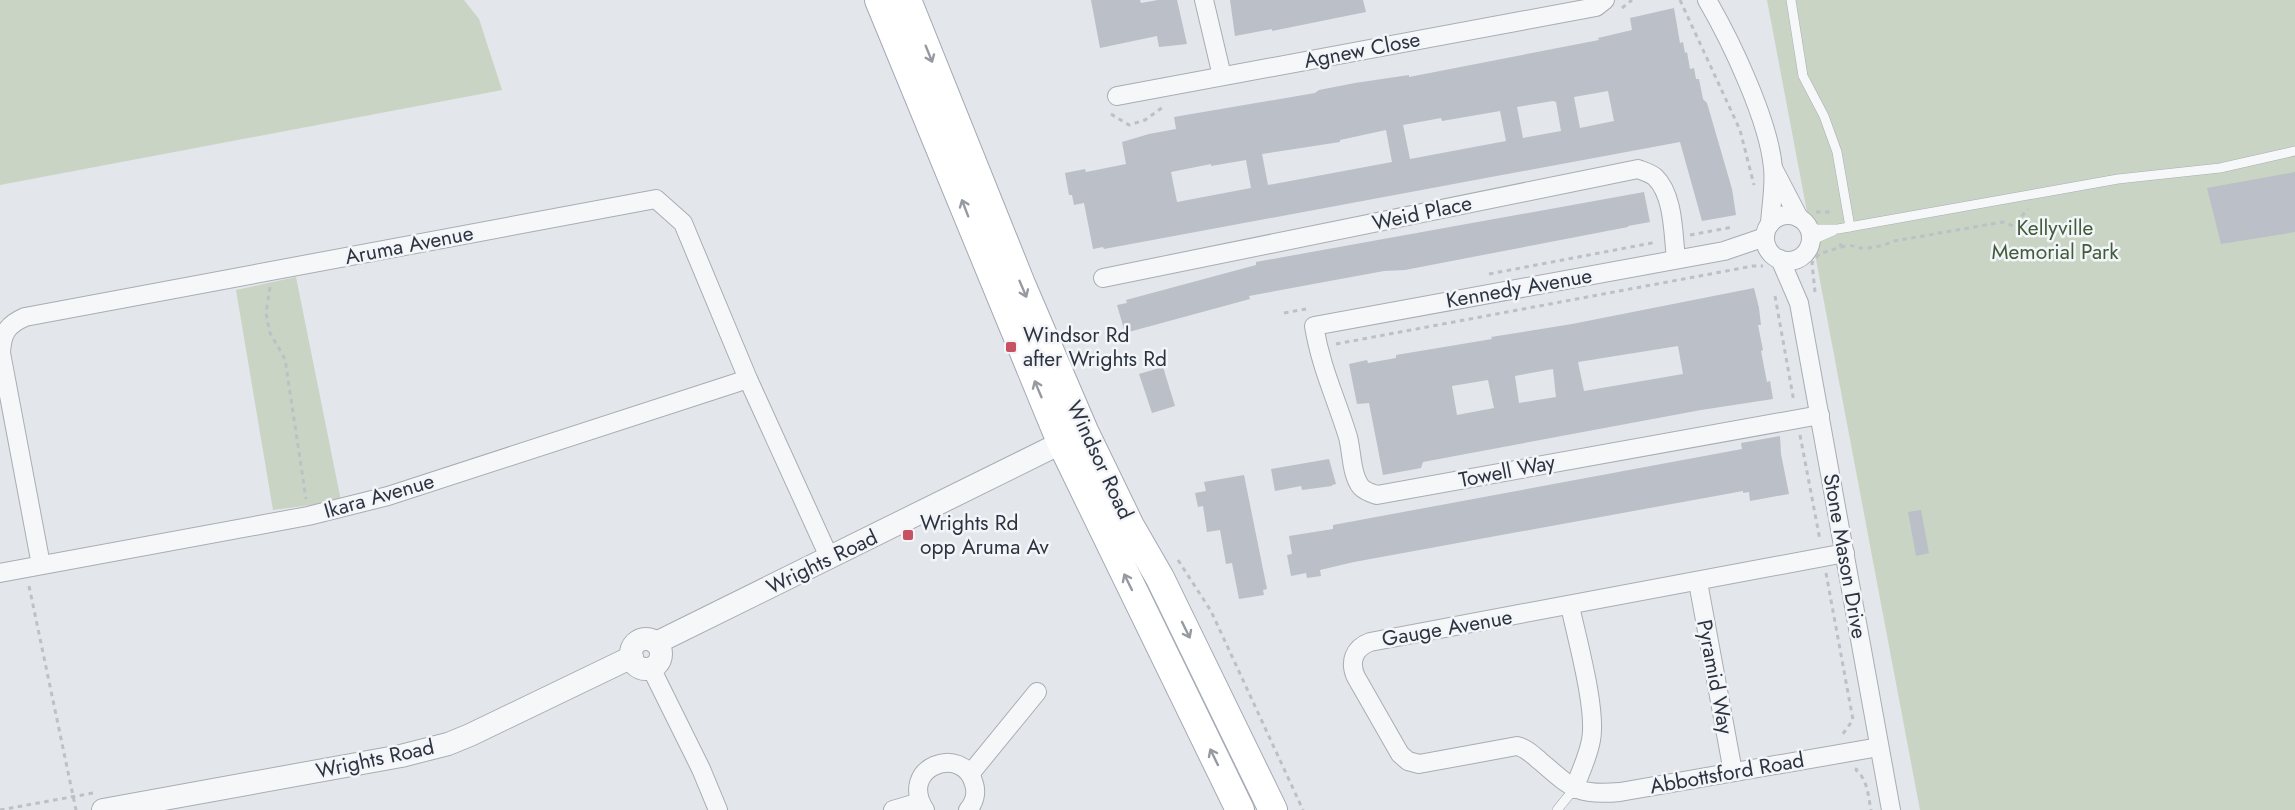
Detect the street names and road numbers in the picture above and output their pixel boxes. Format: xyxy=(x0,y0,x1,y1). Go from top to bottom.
street label: Agnew Close xyxy=(1301,24,1423,76)
street label: Weid Place xyxy=(1370,188,1475,238)
street label: Aruma Avenue xyxy=(342,218,476,272)
street label: Kennedy Avenue xyxy=(1444,260,1595,316)
street label: Windsor Road xyxy=(1059,396,1141,524)
street label: Towell Way xyxy=(1456,447,1558,495)
street label: Ikara Avenue xyxy=(320,466,438,526)
street label: Stone Mason Drive xyxy=(1816,471,1874,641)
street label: Wrights Road xyxy=(761,522,883,602)
street label: Gauge Avenue xyxy=(1379,602,1515,654)
street label: Pyramid Way xyxy=(1689,617,1741,738)
street label: Wrights Road xyxy=(313,732,437,786)
street label: Abbottsford Road xyxy=(1648,745,1806,801)

